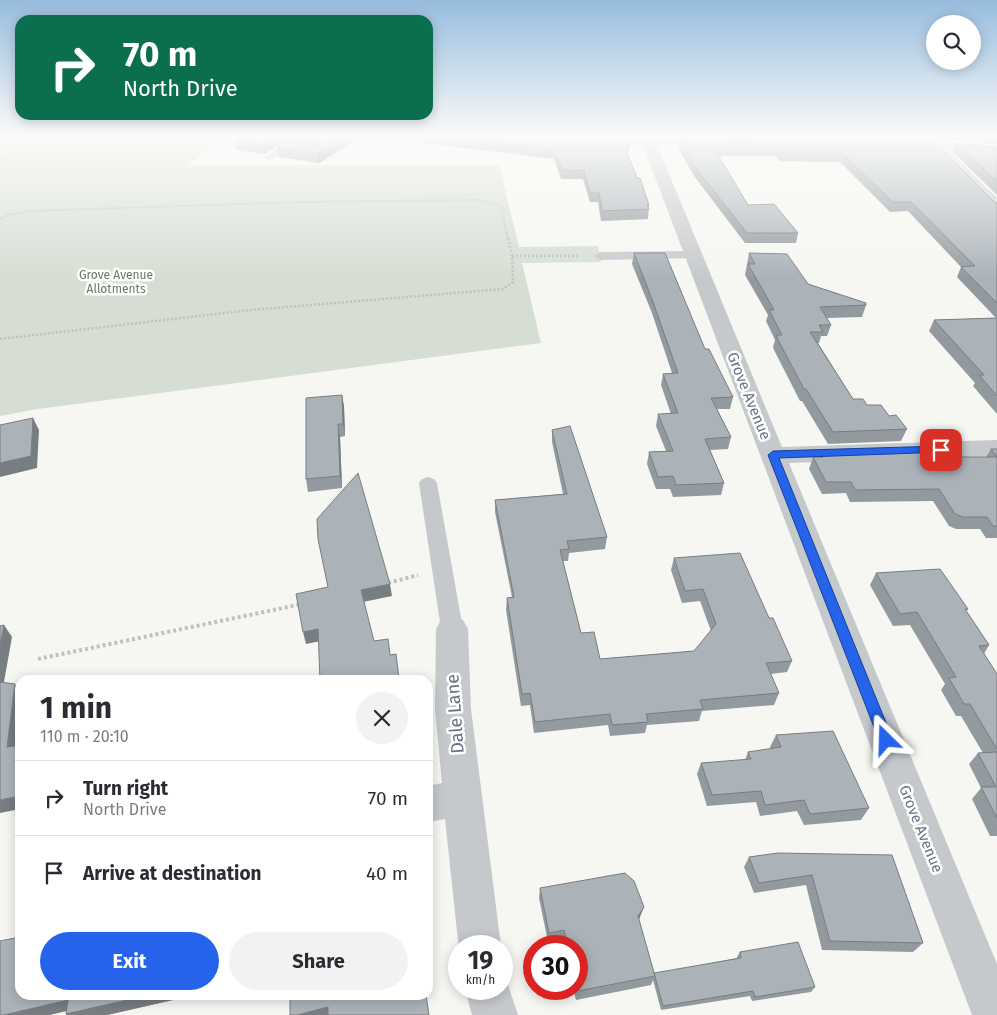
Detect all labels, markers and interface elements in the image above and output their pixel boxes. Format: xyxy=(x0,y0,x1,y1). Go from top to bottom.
map controls xyxy=(926,15,981,70)
button: search xyxy=(926,15,981,70)
text: 70 m xyxy=(123,33,197,75)
icon: right xyxy=(40,35,105,100)
text: North Drive xyxy=(123,75,238,102)
park label: Grove Avenue Allotments xyxy=(79,268,153,296)
street label: Grove Avenue xyxy=(723,350,775,442)
pin xyxy=(920,429,962,471)
icon: arrive xyxy=(927,436,955,464)
street label: Dale Lane xyxy=(441,673,469,755)
text: 1 min xyxy=(40,690,112,726)
button: close xyxy=(356,692,408,744)
position arrow xyxy=(859,713,911,765)
text: 110 m · 20:10 xyxy=(40,727,129,746)
text: Turn right xyxy=(83,777,168,800)
street label: Grove Avenue xyxy=(895,783,947,875)
icon: right xyxy=(40,784,68,812)
text: 70 m xyxy=(368,787,408,810)
text: North Drive xyxy=(83,800,166,819)
icon: arrive xyxy=(40,859,68,887)
text: Arrive at destination xyxy=(83,862,262,885)
text: 40 m xyxy=(366,862,408,885)
button: Exit xyxy=(40,932,219,990)
button: Share xyxy=(229,932,408,990)
speed limit sign: 30 xyxy=(523,935,588,1000)
text: 19 xyxy=(468,946,493,976)
text: km/h xyxy=(466,973,495,987)

